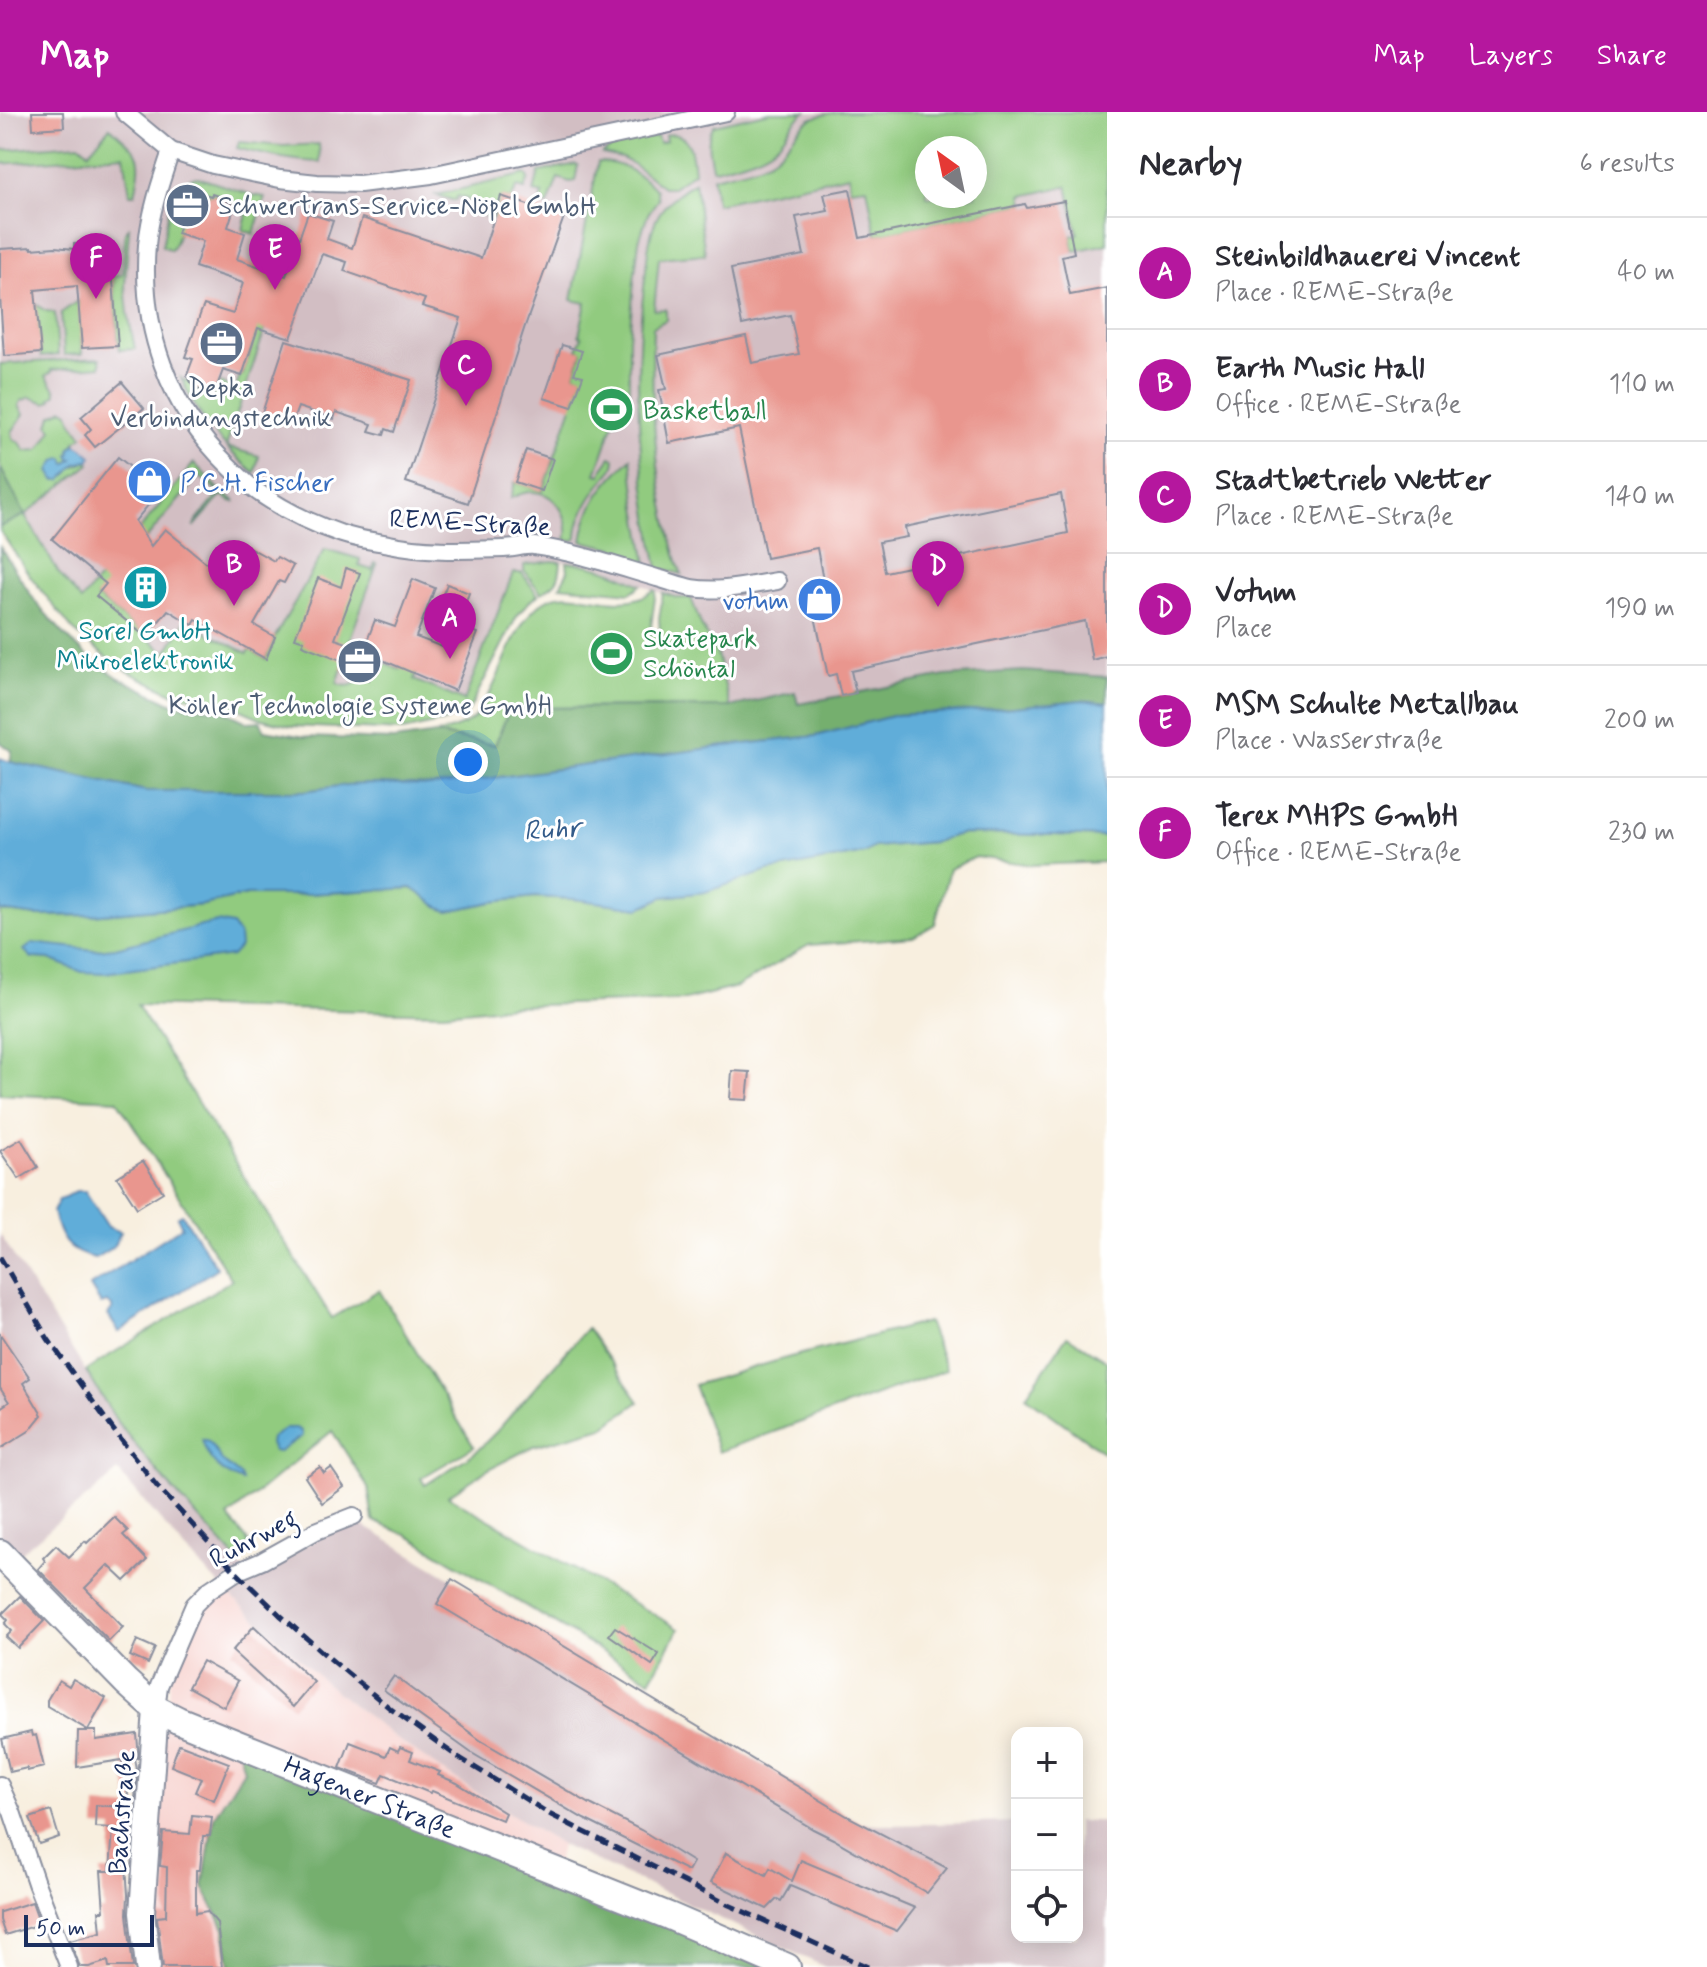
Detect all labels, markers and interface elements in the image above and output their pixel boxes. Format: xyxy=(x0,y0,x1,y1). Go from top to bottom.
text: Map xyxy=(40,32,110,81)
text: Map xyxy=(1374,38,1425,75)
text: Layers xyxy=(1469,38,1553,75)
text: Share xyxy=(1597,38,1667,75)
north arrow xyxy=(915,136,987,208)
text: Nearby xyxy=(1139,142,1243,187)
text: 6 results xyxy=(1580,147,1675,181)
office icon: Schwertrans-Service-Nöpel GmbH xyxy=(163,181,211,229)
place label: Schwertrans-Service-Nöpel GmbH xyxy=(218,190,596,224)
pin: E xyxy=(249,224,301,290)
pin: F xyxy=(70,233,122,299)
text: Steinbildhauerei Vincent xyxy=(1215,237,1520,276)
text: A xyxy=(1156,256,1174,290)
text: 40 m xyxy=(1617,256,1675,290)
text: Place · REME-Straße xyxy=(1215,276,1454,310)
office icon: Depka Verbindungstechnik xyxy=(197,320,245,368)
pin: C xyxy=(440,340,492,406)
text: Earth Music Hall xyxy=(1215,349,1425,388)
text: B xyxy=(1157,368,1173,402)
text: 110 m xyxy=(1609,368,1675,402)
place label: Depka Verbindungstechnik xyxy=(110,372,332,436)
sports icon: Basketball xyxy=(588,386,636,434)
text: Office · REME-Straße xyxy=(1215,388,1461,422)
place label: Basketball xyxy=(643,395,767,429)
shop icon: P.C.H. Fischer xyxy=(125,458,173,506)
text: Stadtbetrieb Wetter xyxy=(1215,461,1492,500)
place label: P.C.H. Fischer xyxy=(180,467,335,501)
text: C xyxy=(1156,480,1174,514)
text: 140 m xyxy=(1604,480,1675,514)
text: Place · REME-Straße xyxy=(1215,500,1454,534)
street label: REME-Straße xyxy=(388,503,552,545)
pin: B xyxy=(208,540,260,606)
pin: D xyxy=(912,541,964,607)
building icon: Sorel GmbH Mikroelektronik xyxy=(121,563,169,611)
text: Votum xyxy=(1215,573,1297,612)
shop icon: votum xyxy=(796,576,844,624)
place label: votum xyxy=(722,585,789,619)
text: D xyxy=(1156,592,1174,626)
text: 190 m xyxy=(1605,592,1675,626)
pin: A xyxy=(424,593,476,659)
text: Place xyxy=(1215,612,1272,646)
place label: Sorel GmbH Mikroelektronik xyxy=(56,615,234,679)
place label: Skatepark Schöntal xyxy=(643,623,757,687)
sports icon: Skatepark Schöntal xyxy=(588,629,636,677)
office icon: Köhler Technologie Systeme GmbH xyxy=(336,638,384,686)
text: MSM Schulte Metallbau xyxy=(1215,685,1519,724)
place label: Köhler Technologie Systeme GmbH xyxy=(168,690,552,726)
text: E xyxy=(1157,704,1173,738)
text: 200 m xyxy=(1604,704,1675,738)
text: Place · Wasserstraße xyxy=(1215,724,1443,758)
your location xyxy=(448,742,488,782)
text: Terex MHPS GmbH xyxy=(1215,797,1458,836)
water label: Ruhr xyxy=(522,810,586,851)
text: F xyxy=(1158,816,1172,850)
text: 230 m xyxy=(1608,816,1675,850)
text: Office · REME-Straße xyxy=(1215,836,1461,870)
street label: Ruhrweg xyxy=(204,1502,305,1580)
map controls xyxy=(1011,1727,1083,1943)
button: + xyxy=(1011,1727,1083,1799)
street label: Bachstraße xyxy=(102,1749,144,1876)
street label: Hagener Straße xyxy=(278,1749,460,1848)
button: − xyxy=(1011,1799,1083,1871)
button: locate xyxy=(1011,1871,1083,1943)
scale bar xyxy=(24,1911,154,1947)
text: 50 m xyxy=(36,1915,85,1943)

